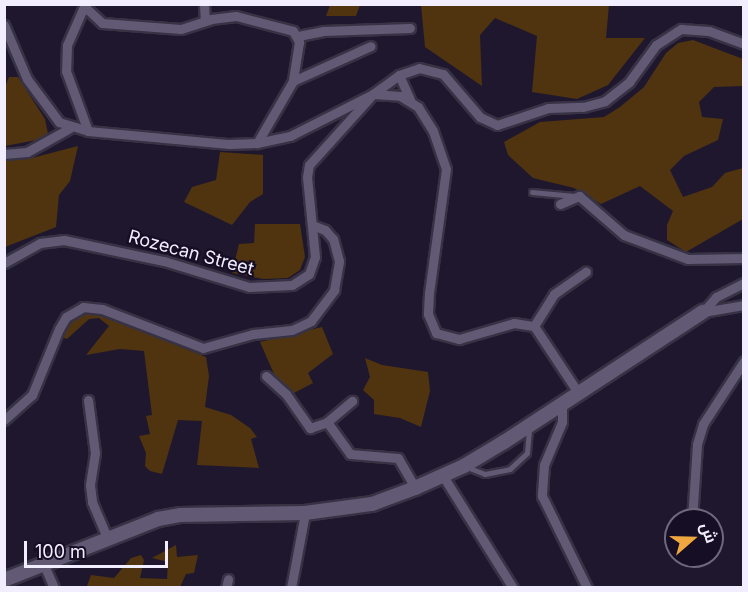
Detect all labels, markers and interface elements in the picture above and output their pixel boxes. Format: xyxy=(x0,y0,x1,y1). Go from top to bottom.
street label: Rozecan Street xyxy=(126,226,256,280)
north arrow xyxy=(664,508,724,568)
text: ش xyxy=(696,519,722,546)
scale bar xyxy=(27,529,171,567)
text: 100 m xyxy=(35,541,86,562)

